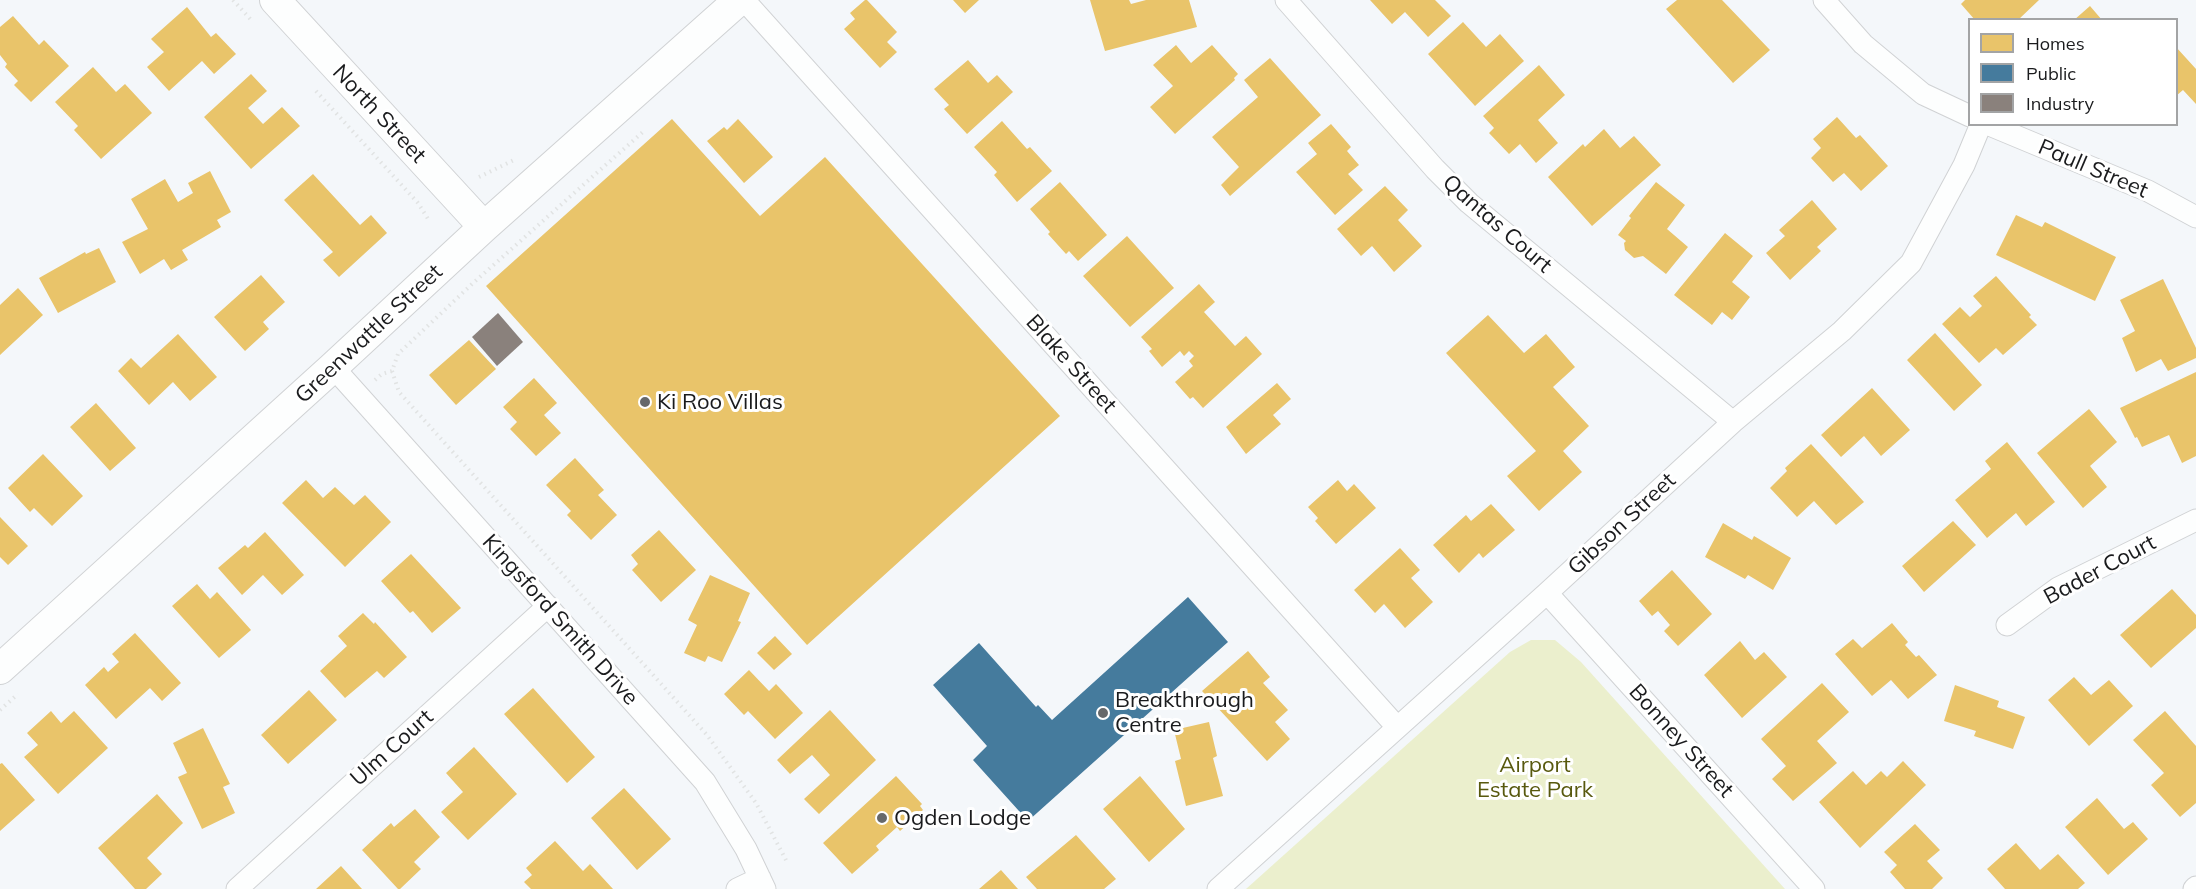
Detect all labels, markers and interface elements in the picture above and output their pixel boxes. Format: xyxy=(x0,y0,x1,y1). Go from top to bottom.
legend xyxy=(1968,18,2178,126)
text: Homes xyxy=(2026,32,2085,55)
street label: North Street xyxy=(327,59,431,169)
text: Public xyxy=(2026,62,2076,85)
text: Industry xyxy=(2026,92,2094,115)
street label: Paull Street xyxy=(2034,134,2152,204)
street label: Qantas Court xyxy=(1437,169,1557,279)
street label: Greenwattle Street xyxy=(290,259,448,409)
street label: Blake Street xyxy=(1020,309,1122,419)
place label: Ki Roo Villas xyxy=(657,389,783,415)
marker: Ki Roo Villas xyxy=(638,395,652,409)
street label: Gibson Street xyxy=(1563,467,1681,581)
street label: Kingsford Smith Drive xyxy=(476,529,644,711)
street label: Bader Court xyxy=(2040,530,2160,610)
street label: Bonney Street xyxy=(1623,679,1739,803)
place label: Breakthrough Centre xyxy=(1115,687,1254,738)
street label: Ulm Court xyxy=(345,704,439,792)
marker: Breakthrough Centre xyxy=(1096,706,1110,720)
park label: Airport Estate Park xyxy=(1477,752,1593,804)
place label: Ogden Lodge xyxy=(894,805,1031,831)
marker: Ogden Lodge xyxy=(875,811,889,825)

